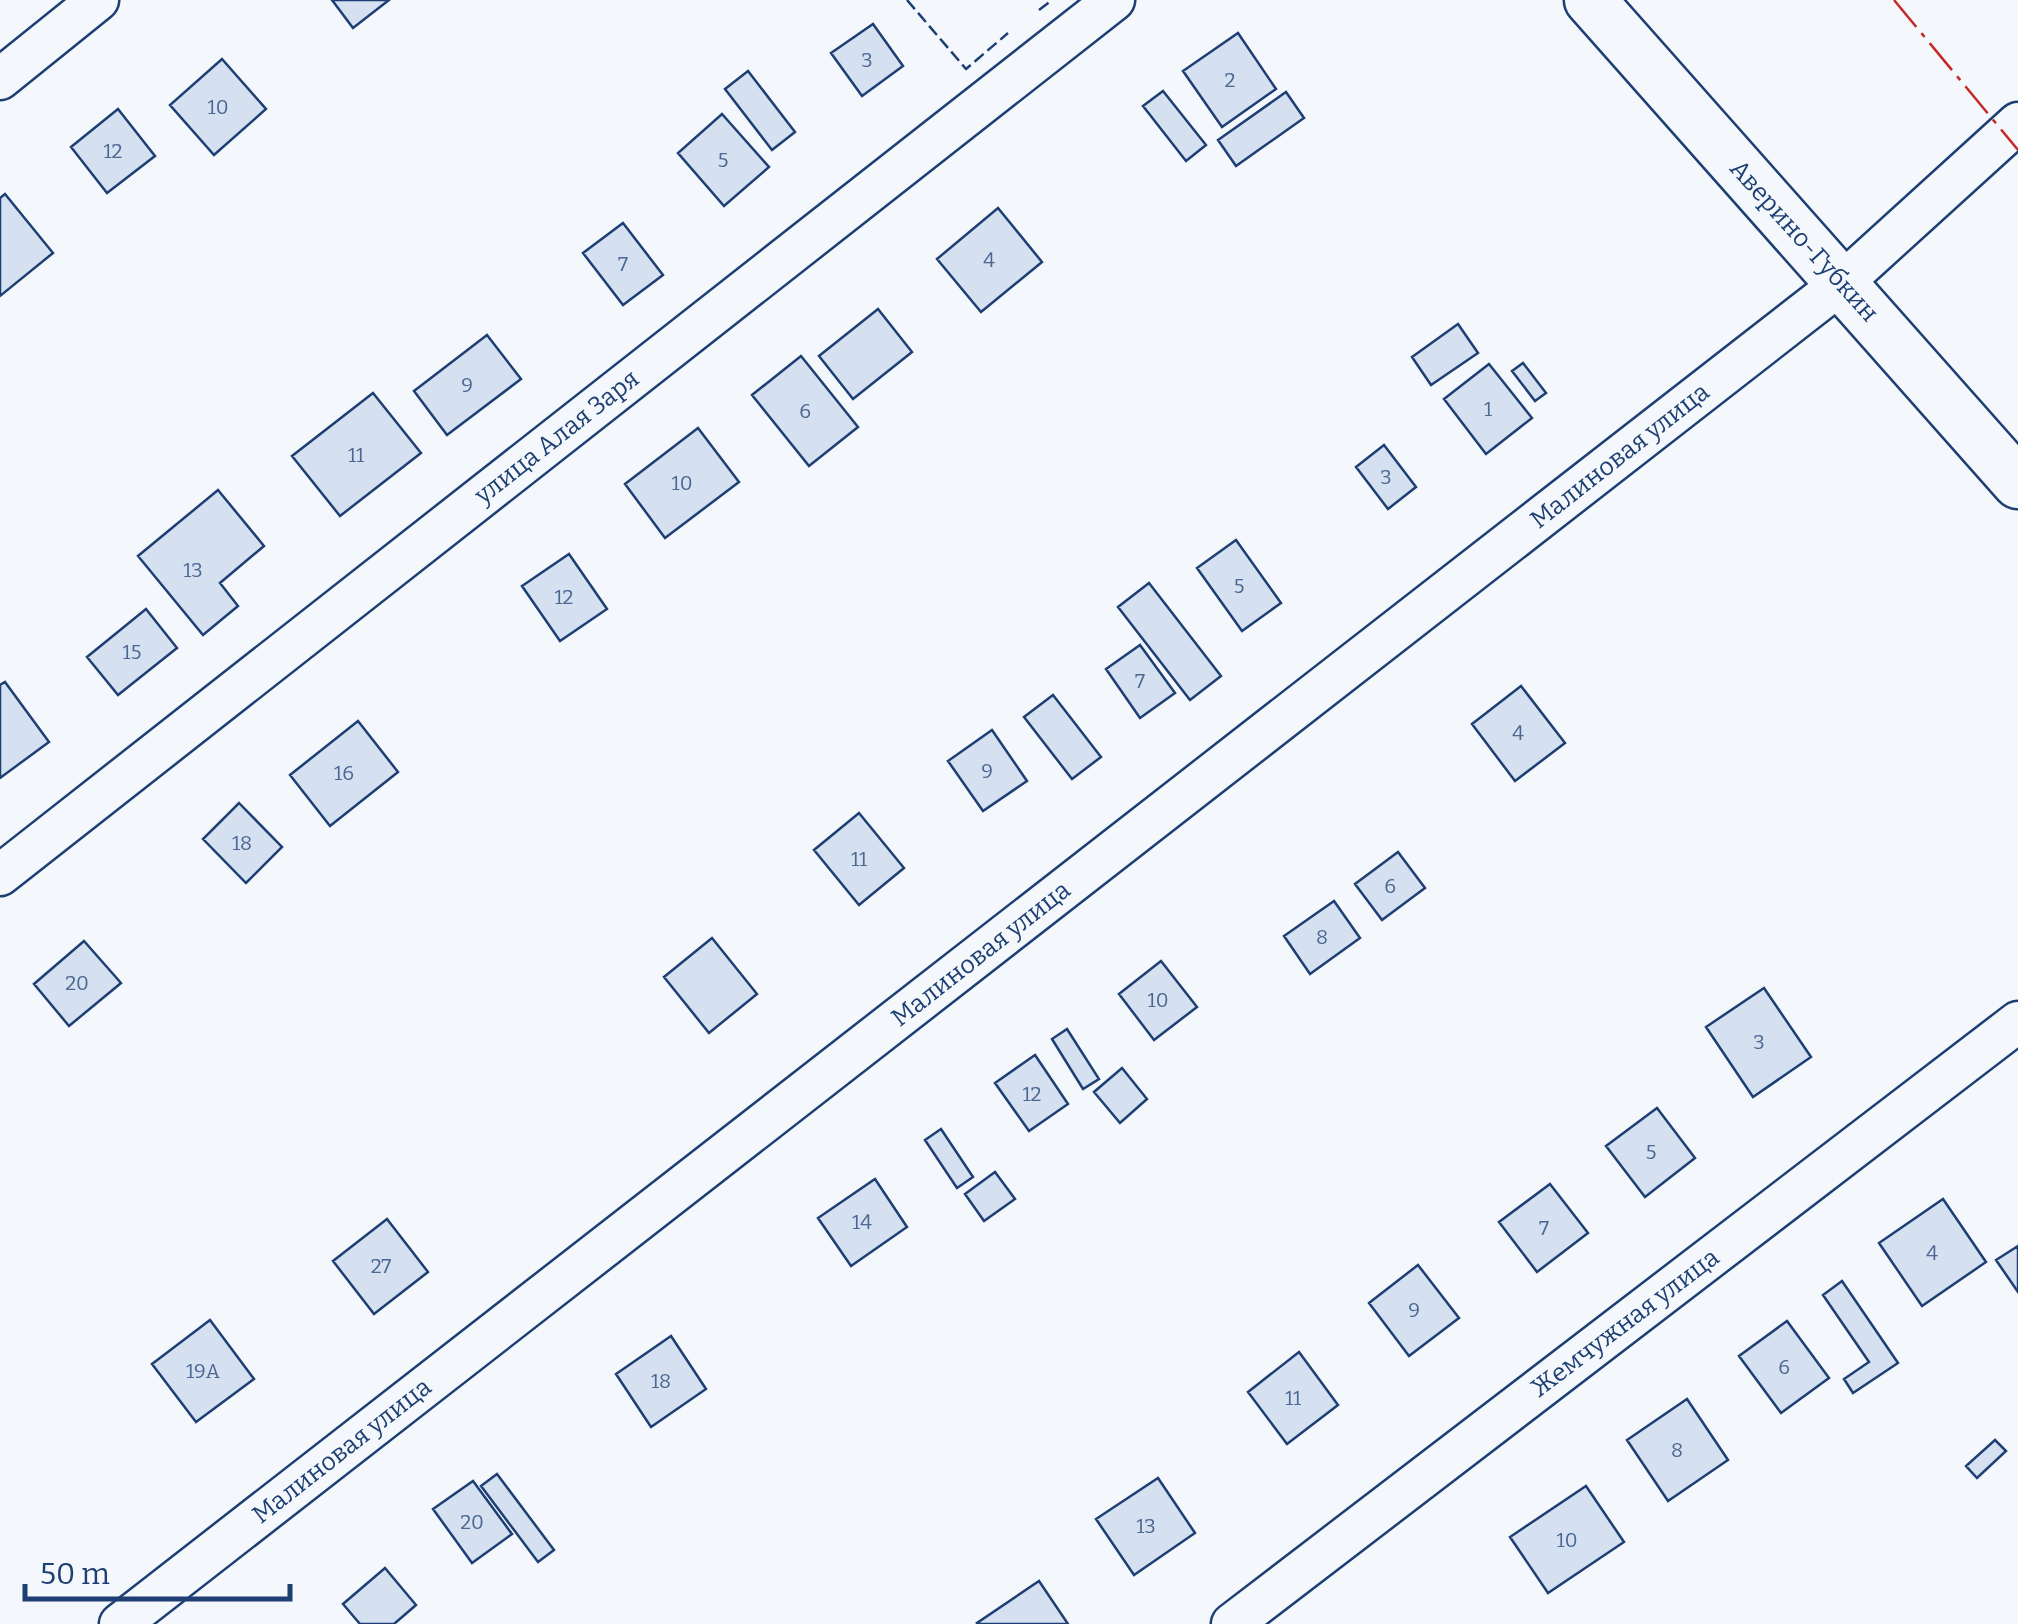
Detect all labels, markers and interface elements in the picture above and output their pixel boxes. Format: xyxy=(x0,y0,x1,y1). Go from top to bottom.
house number: 3 xyxy=(861,48,873,72)
house number: 2 xyxy=(1225,68,1235,92)
house number: 10 xyxy=(208,95,228,119)
house number: 12 xyxy=(104,139,123,163)
house number: 5 xyxy=(718,148,728,172)
street label: Аверино-Губкин xyxy=(1724,154,1884,328)
house number: 4 xyxy=(983,248,995,272)
house number: 7 xyxy=(618,252,628,276)
street label: улица Алая Заря xyxy=(468,364,645,511)
house number: 9 xyxy=(461,373,473,397)
street label: Малиновая улица xyxy=(1525,377,1716,535)
house number: 1 xyxy=(1484,397,1492,421)
house number: 6 xyxy=(799,399,811,423)
house number: 11 xyxy=(348,443,364,467)
house number: 3 xyxy=(1380,465,1392,489)
house number: 10 xyxy=(672,471,692,495)
house number: 13 xyxy=(183,558,203,582)
house number: 5 xyxy=(1234,574,1244,598)
house number: 12 xyxy=(555,585,574,609)
house number: 15 xyxy=(123,640,141,664)
house number: 7 xyxy=(1135,669,1145,693)
house number: 4 xyxy=(1512,721,1524,745)
house number: 9 xyxy=(981,759,993,783)
house number: 16 xyxy=(334,761,354,785)
house number: 18 xyxy=(232,831,252,855)
house number: 11 xyxy=(851,847,867,871)
house number: 6 xyxy=(1384,874,1396,898)
street label: Малиновая улица xyxy=(886,875,1077,1033)
house number: 8 xyxy=(1316,925,1328,949)
house number: 20 xyxy=(65,971,89,995)
house number: 10 xyxy=(1148,988,1168,1012)
house number: 3 xyxy=(1753,1030,1765,1054)
house number: 12 xyxy=(1023,1082,1042,1106)
house number: 5 xyxy=(1646,1140,1656,1164)
house number: 14 xyxy=(852,1210,872,1234)
house number: 7 xyxy=(1539,1216,1549,1240)
house number: 4 xyxy=(1926,1241,1938,1265)
street label: Жемчужная улица xyxy=(1525,1242,1725,1404)
house number: 27 xyxy=(371,1254,391,1278)
house number: 9 xyxy=(1408,1298,1420,1322)
house number: 6 xyxy=(1778,1355,1790,1379)
house number: 19А xyxy=(186,1359,221,1383)
house number: 18 xyxy=(651,1369,671,1393)
street label: Малиновая улица xyxy=(247,1372,438,1530)
house number: 11 xyxy=(1285,1386,1301,1410)
house number: 8 xyxy=(1671,1438,1683,1462)
house number: 20 xyxy=(460,1510,484,1534)
house number: 13 xyxy=(1136,1514,1156,1538)
house number: 10 xyxy=(1557,1528,1577,1552)
scale bar xyxy=(25,1539,290,1601)
text: 50 m xyxy=(40,1556,110,1592)

